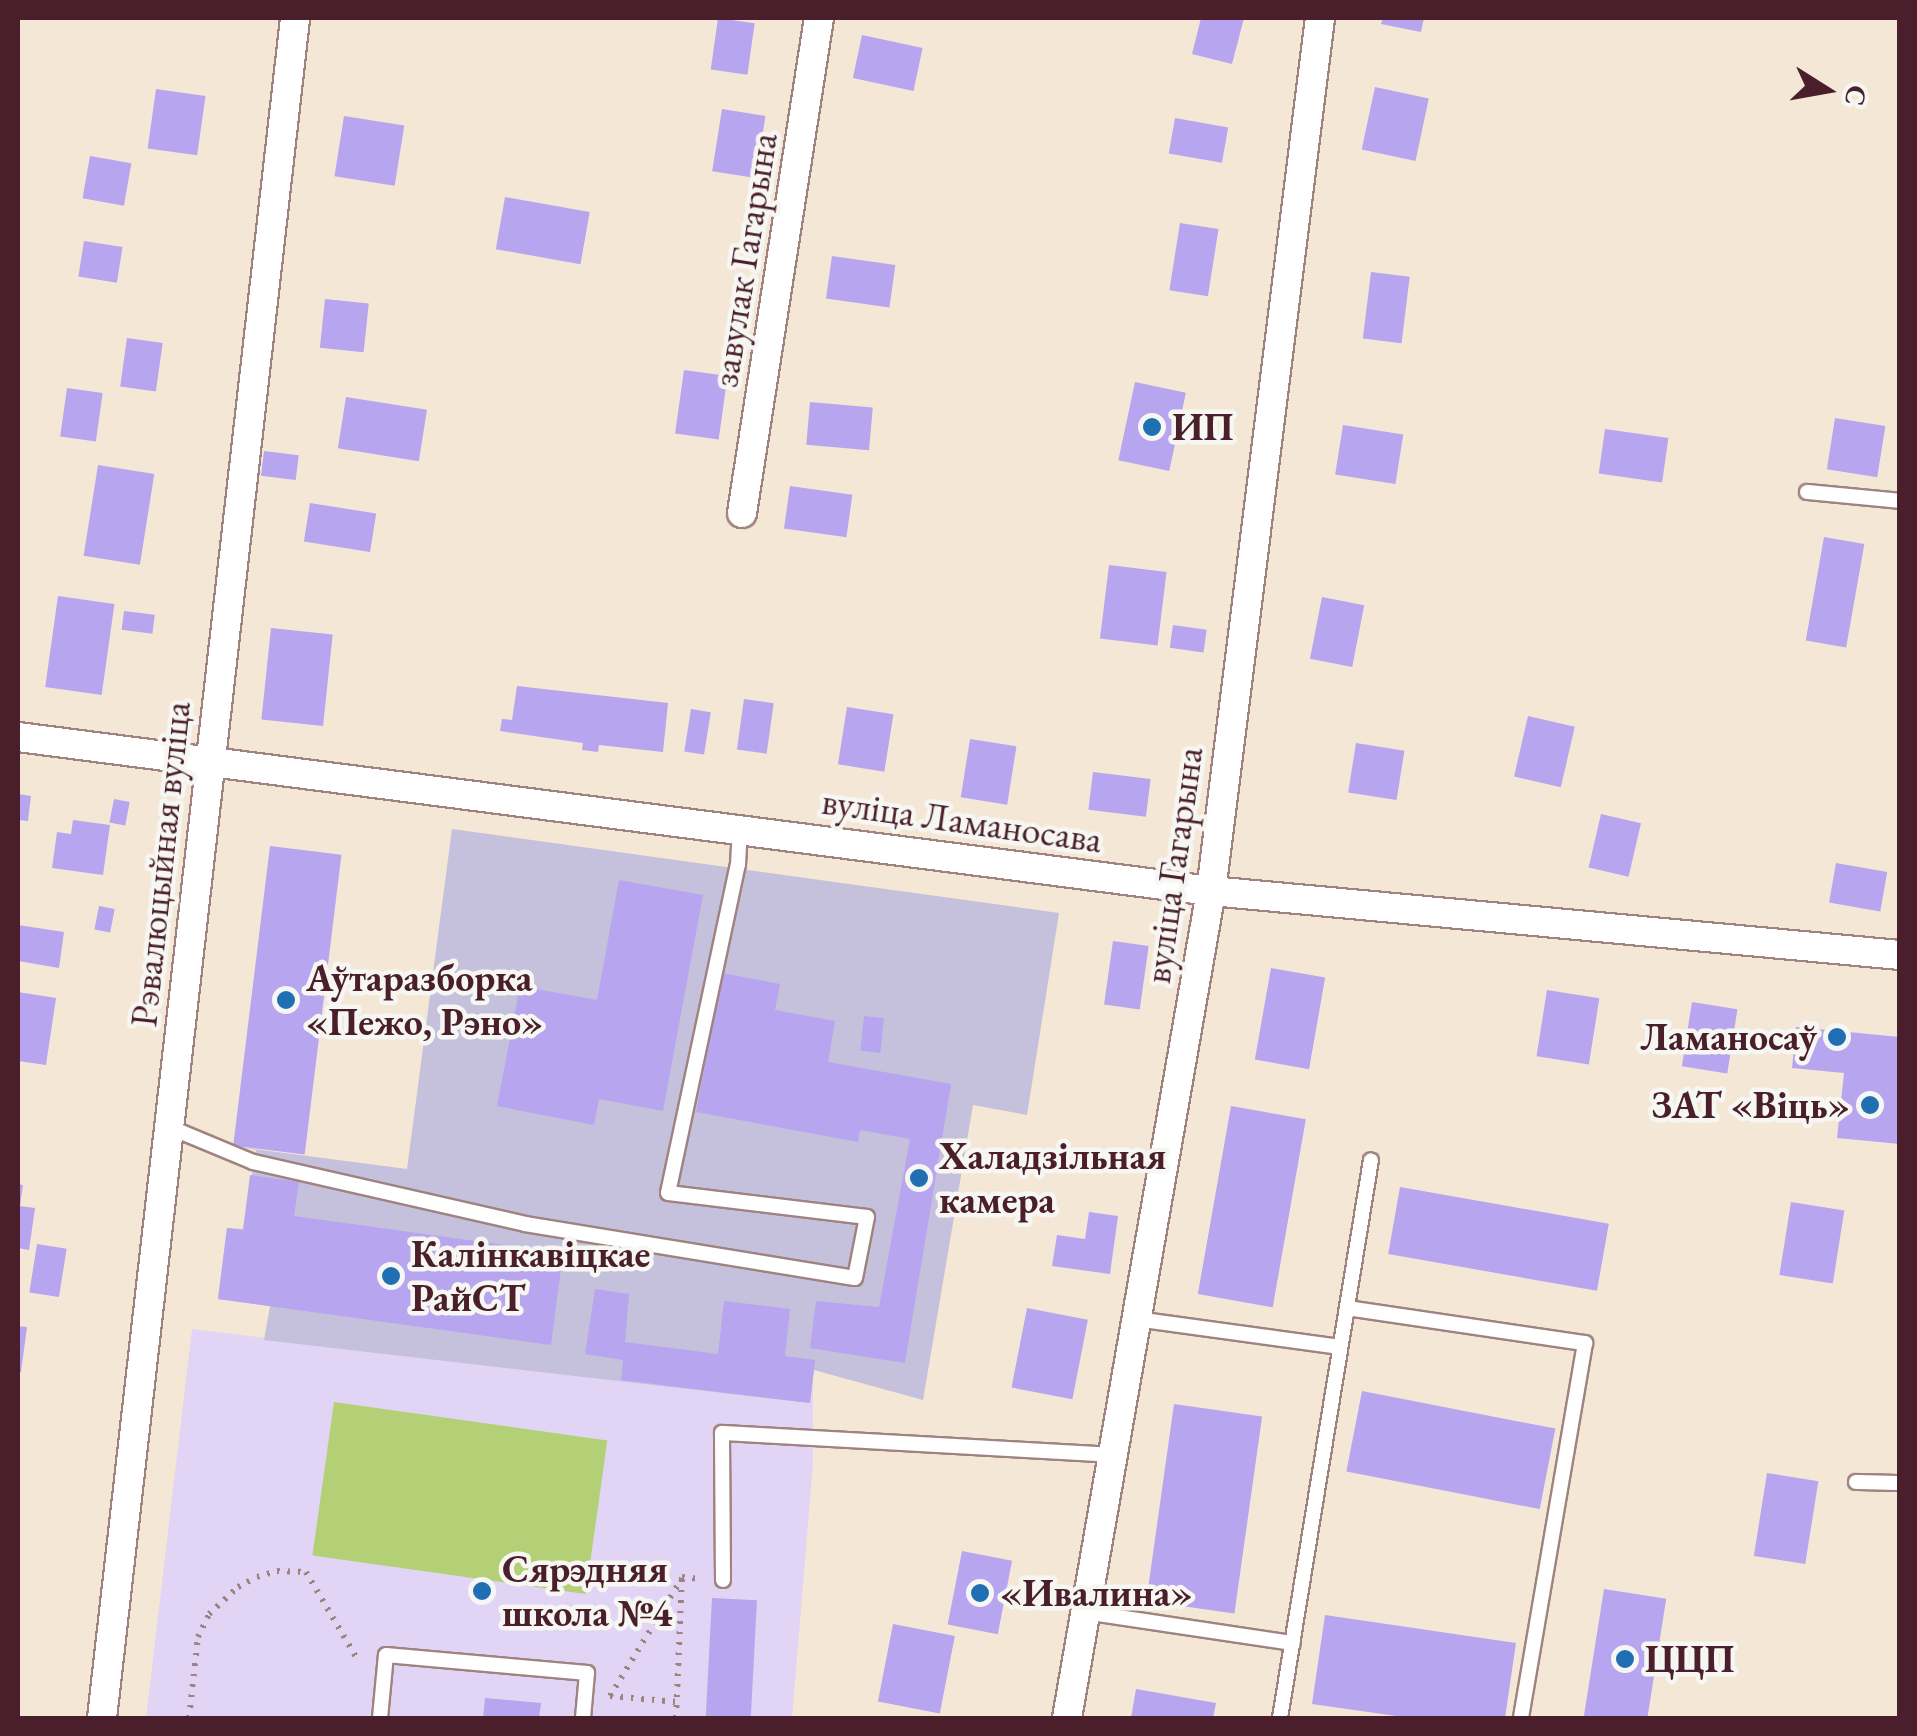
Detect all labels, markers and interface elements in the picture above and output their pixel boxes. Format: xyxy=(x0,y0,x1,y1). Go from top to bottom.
north arrow xyxy=(1777,40,1877,140)
text: С xyxy=(1837,83,1876,109)
street label: завулак Гагарына xyxy=(701,129,787,391)
place label: ИП xyxy=(1172,404,1233,450)
marker: ИП xyxy=(1141,416,1163,438)
street label: Рэвалюцыйная вуліца xyxy=(120,699,200,1029)
street label: вуліца Гагарына xyxy=(1134,744,1212,986)
street label: вуліца Ламаносава xyxy=(819,778,1105,862)
place label: Аўтаразборка «Пежо, Рэно» xyxy=(306,955,543,1044)
marker: Аўтаразборка «Пежо, Рэно» xyxy=(275,989,297,1011)
place label: Ламаносаў xyxy=(1640,1014,1817,1060)
marker: Ламаносаў xyxy=(1826,1026,1848,1048)
place label: ЗАТ «Віць» xyxy=(1651,1082,1850,1128)
marker: ЗАТ «Віць» xyxy=(1859,1094,1881,1116)
place label: Халадзільная камера xyxy=(939,1133,1166,1222)
marker: Халадзільная камера xyxy=(908,1167,930,1189)
place label: Калінкавіцкае РайСТ xyxy=(411,1231,650,1320)
marker: Калінкавіцкае РайСТ xyxy=(380,1265,402,1287)
place label: Сярэдняя школа №4 xyxy=(502,1546,672,1636)
place label: «Ивалина» xyxy=(1000,1570,1193,1616)
marker: Сярэдняя школа №4 xyxy=(471,1580,493,1602)
marker: «Ивалина» xyxy=(969,1582,991,1604)
place label: ЦЦП xyxy=(1645,1636,1734,1682)
marker: ЦЦП xyxy=(1614,1648,1636,1670)

